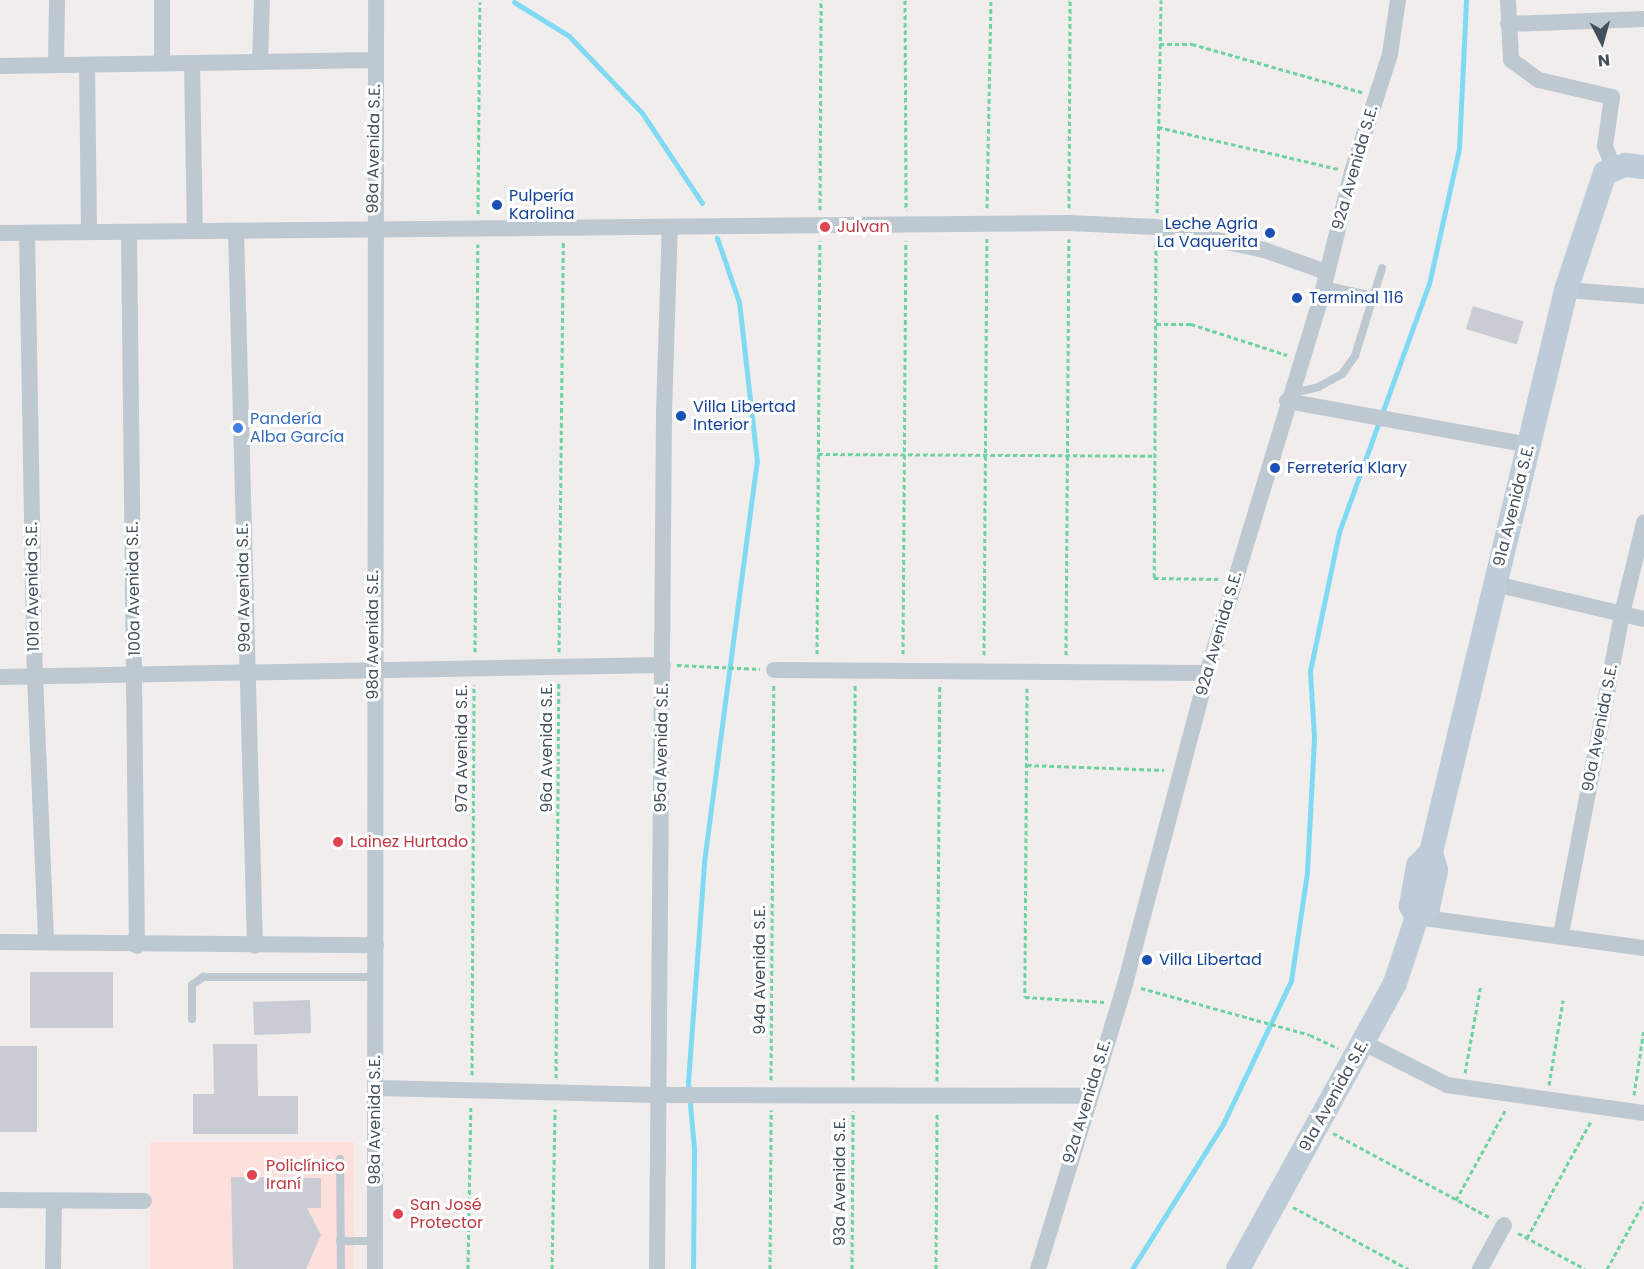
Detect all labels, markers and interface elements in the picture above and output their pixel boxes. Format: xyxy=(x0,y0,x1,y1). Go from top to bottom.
north arrow xyxy=(1572,12,1632,72)
text: N xyxy=(1597,48,1611,72)
street label: 98a Avenida S.E. xyxy=(363,84,385,214)
street label: 92a Avenida S.E. xyxy=(1328,104,1382,232)
place label: Pulpería Karolina xyxy=(509,186,575,224)
marker: Pulpería Karolina xyxy=(490,198,504,212)
place label: Leche Agria La Vaquerita xyxy=(1157,214,1258,252)
place label: Julvan xyxy=(837,217,890,237)
marker: Julvan xyxy=(818,220,832,234)
marker: Leche Agria La Vaquerita xyxy=(1263,226,1277,240)
place label: Terminal 116 xyxy=(1309,288,1404,308)
marker: Terminal 116 xyxy=(1290,291,1304,305)
place label: Villa Libertad Interior xyxy=(693,397,796,435)
place label: Pandería Alba García xyxy=(250,409,344,447)
marker: Villa Libertad Interior xyxy=(674,409,688,423)
marker: Pandería Alba García xyxy=(231,421,245,435)
street label: 91a Avenida S.E. xyxy=(1490,443,1538,569)
place label: Ferretería Klary xyxy=(1287,458,1407,478)
marker: Ferretería Klary xyxy=(1268,461,1282,475)
street label: 101a Avenida S.E. xyxy=(22,522,44,652)
street label: 100a Avenida S.E. xyxy=(123,522,145,656)
street label: 99a Avenida S.E. xyxy=(233,523,255,653)
street label: 98a Avenida S.E. xyxy=(363,570,383,700)
street label: 92a Avenida S.E. xyxy=(1192,570,1246,698)
street label: 90a Avenida S.E. xyxy=(1578,663,1622,793)
street label: 96a Avenida S.E. xyxy=(537,683,557,813)
street label: 95a Avenida S.E. xyxy=(651,683,673,813)
street label: 97a Avenida S.E. xyxy=(452,685,472,813)
place label: Lainez Hurtado xyxy=(350,832,468,852)
marker: Lainez Hurtado xyxy=(331,835,345,849)
street label: 94a Avenida S.E. xyxy=(750,905,770,1035)
place label: Villa Libertad xyxy=(1159,950,1262,970)
marker: Villa Libertad xyxy=(1140,953,1154,967)
street label: 91a Avenida S.E. xyxy=(1295,1037,1373,1155)
street label: 92a Avenida S.E. xyxy=(1059,1038,1115,1166)
street label: 98a Avenida S.E. xyxy=(365,1055,385,1185)
street label: 93a Avenida S.E. xyxy=(830,1118,850,1246)
place label: Policlínico Iraní xyxy=(266,1156,345,1194)
marker: Policlínico Iraní xyxy=(243,1166,261,1184)
place label: San José Protector xyxy=(410,1195,483,1233)
marker: San José Protector xyxy=(391,1207,405,1221)

